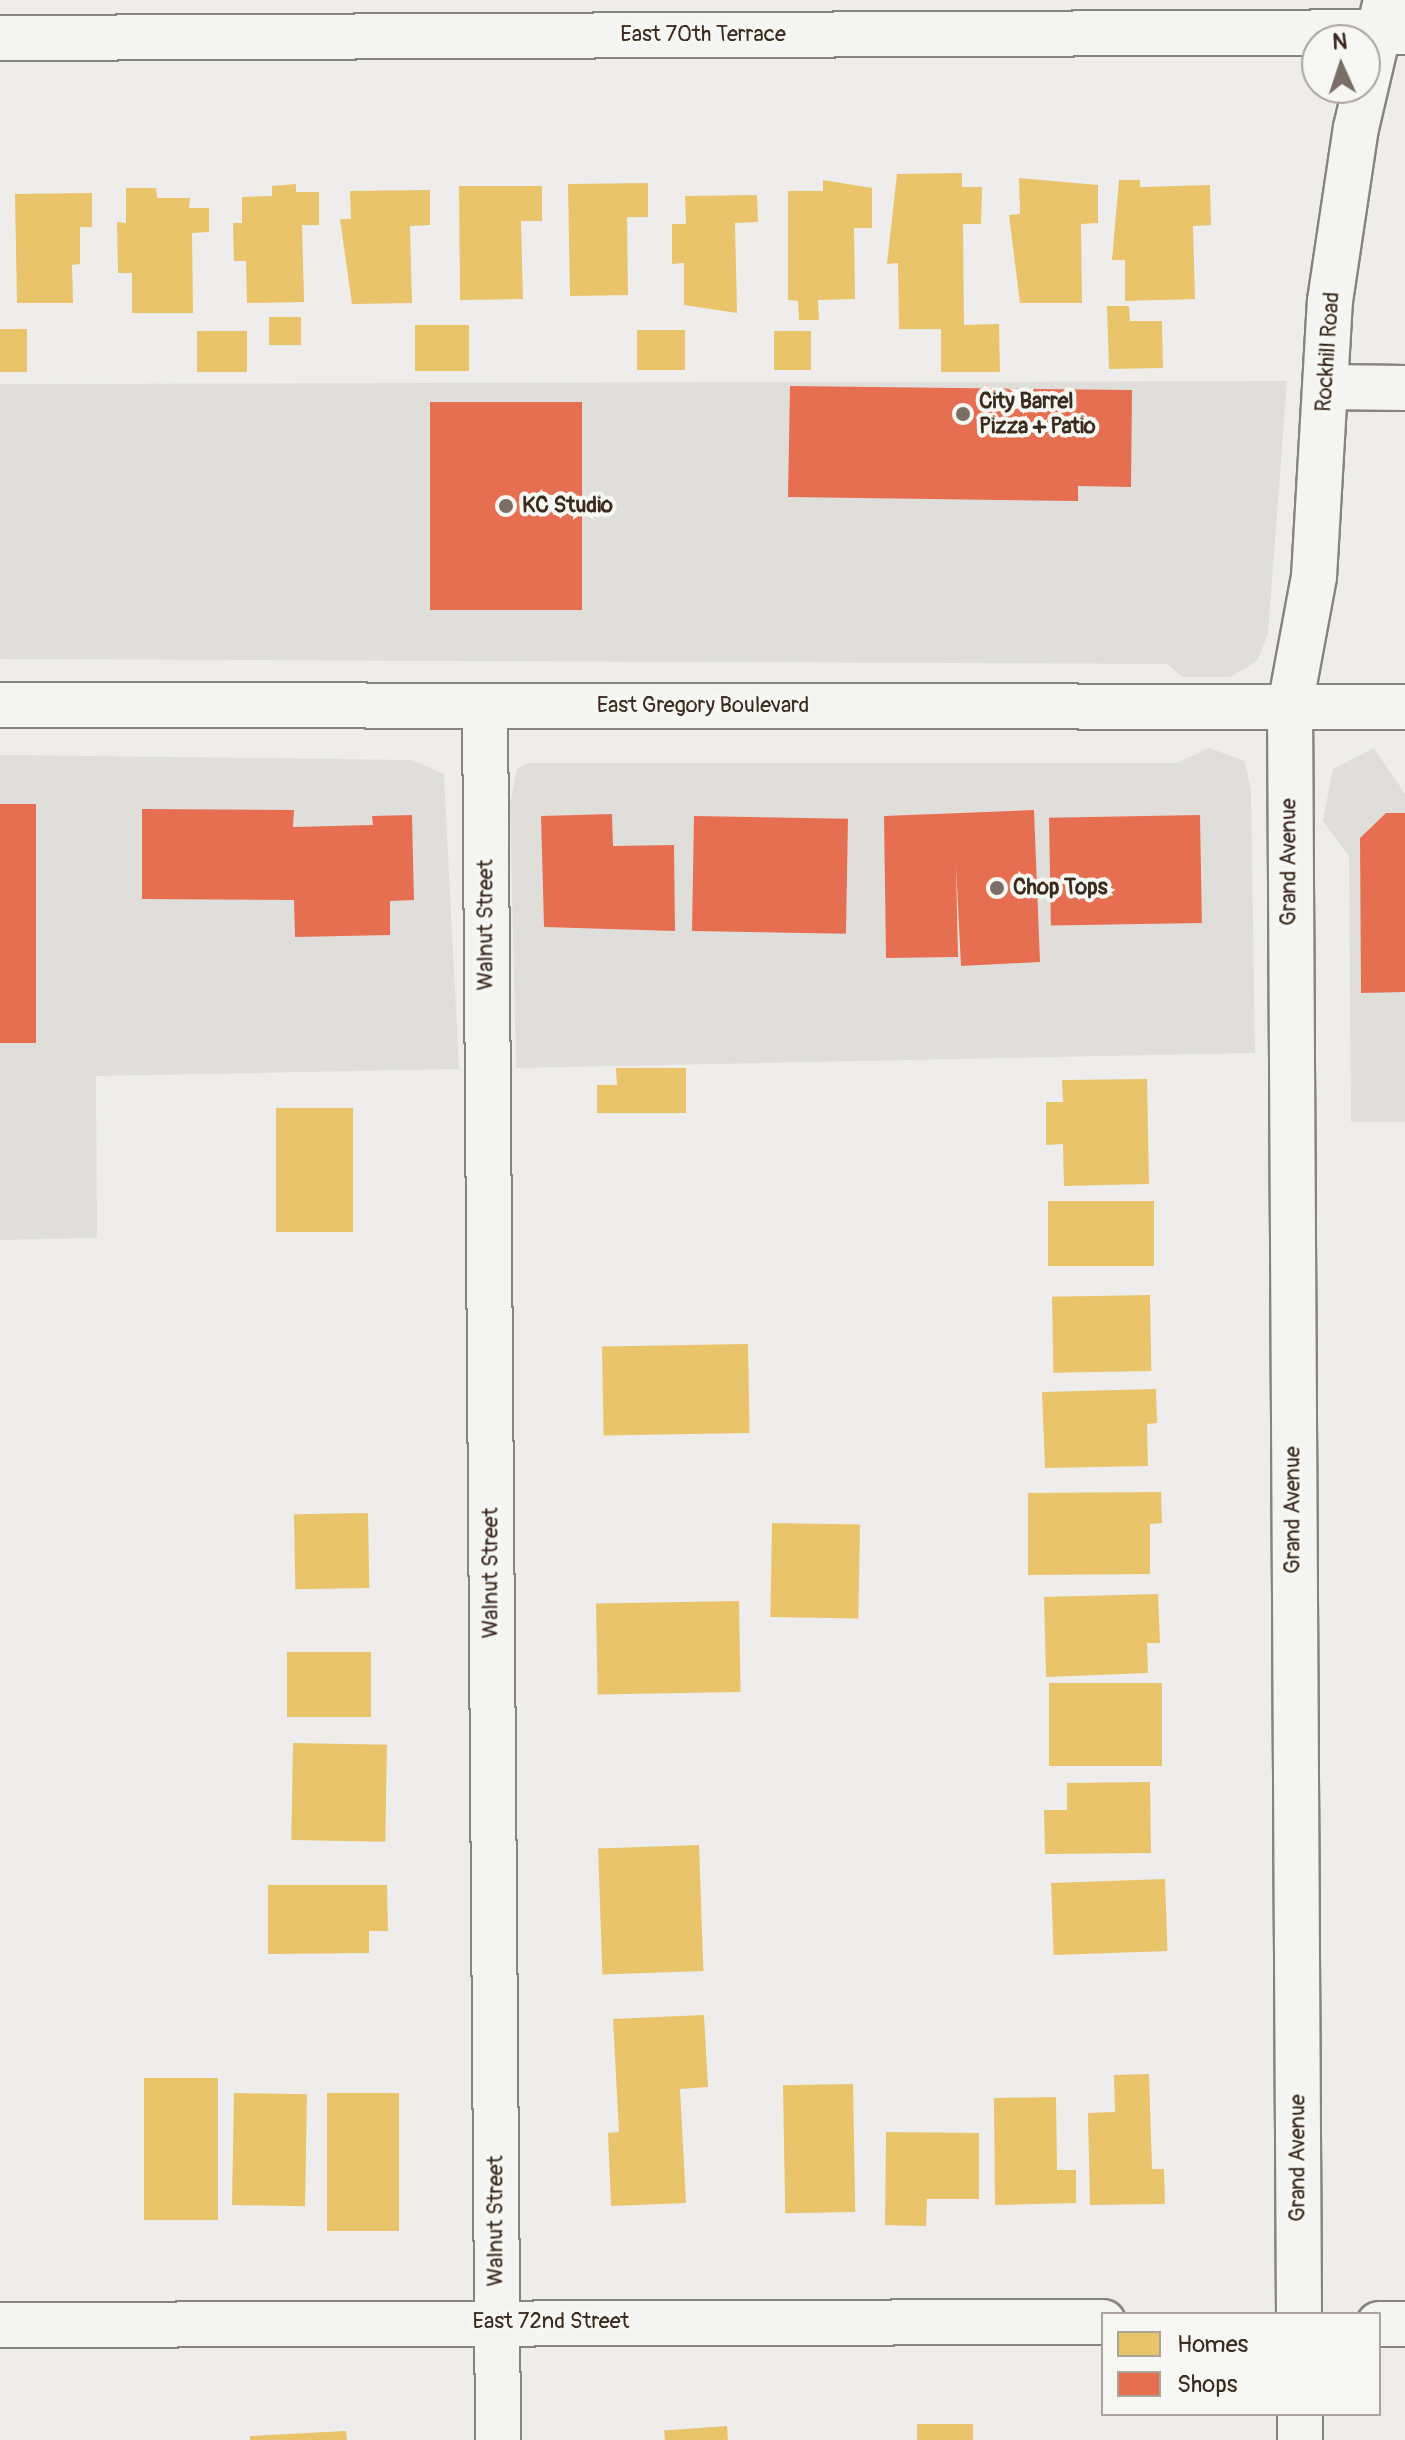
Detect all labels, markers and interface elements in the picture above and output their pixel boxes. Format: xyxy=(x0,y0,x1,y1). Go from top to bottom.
street label: East 70th Terrace xyxy=(620,22,786,48)
north arrow xyxy=(1301,24,1381,104)
text: N xyxy=(1332,28,1348,56)
street label: Rockhill Road xyxy=(1311,291,1345,413)
place label: City Barrel Pizza + Patio xyxy=(979,388,1096,440)
marker: City Barrel Pizza + Patio xyxy=(954,405,972,423)
place label: KC Studio xyxy=(522,493,613,519)
marker: KC Studio xyxy=(497,497,515,515)
street label: East Gregory Boulevard xyxy=(597,693,809,719)
street label: Grand Avenue xyxy=(1276,798,1302,926)
street label: Walnut Street xyxy=(473,859,499,991)
place label: Chop Tops xyxy=(1013,875,1108,901)
marker: Chop Tops xyxy=(988,879,1006,897)
street label: Grand Avenue xyxy=(1280,1446,1306,1574)
street label: Walnut Street xyxy=(478,1507,504,1639)
street label: Grand Avenue xyxy=(1285,2094,1311,2222)
street label: Walnut Street xyxy=(483,2155,509,2287)
street label: East 72nd Street xyxy=(473,2309,629,2335)
legend xyxy=(1101,2312,1381,2416)
text: Homes xyxy=(1177,2330,1248,2359)
text: Shops xyxy=(1177,2370,1237,2399)

